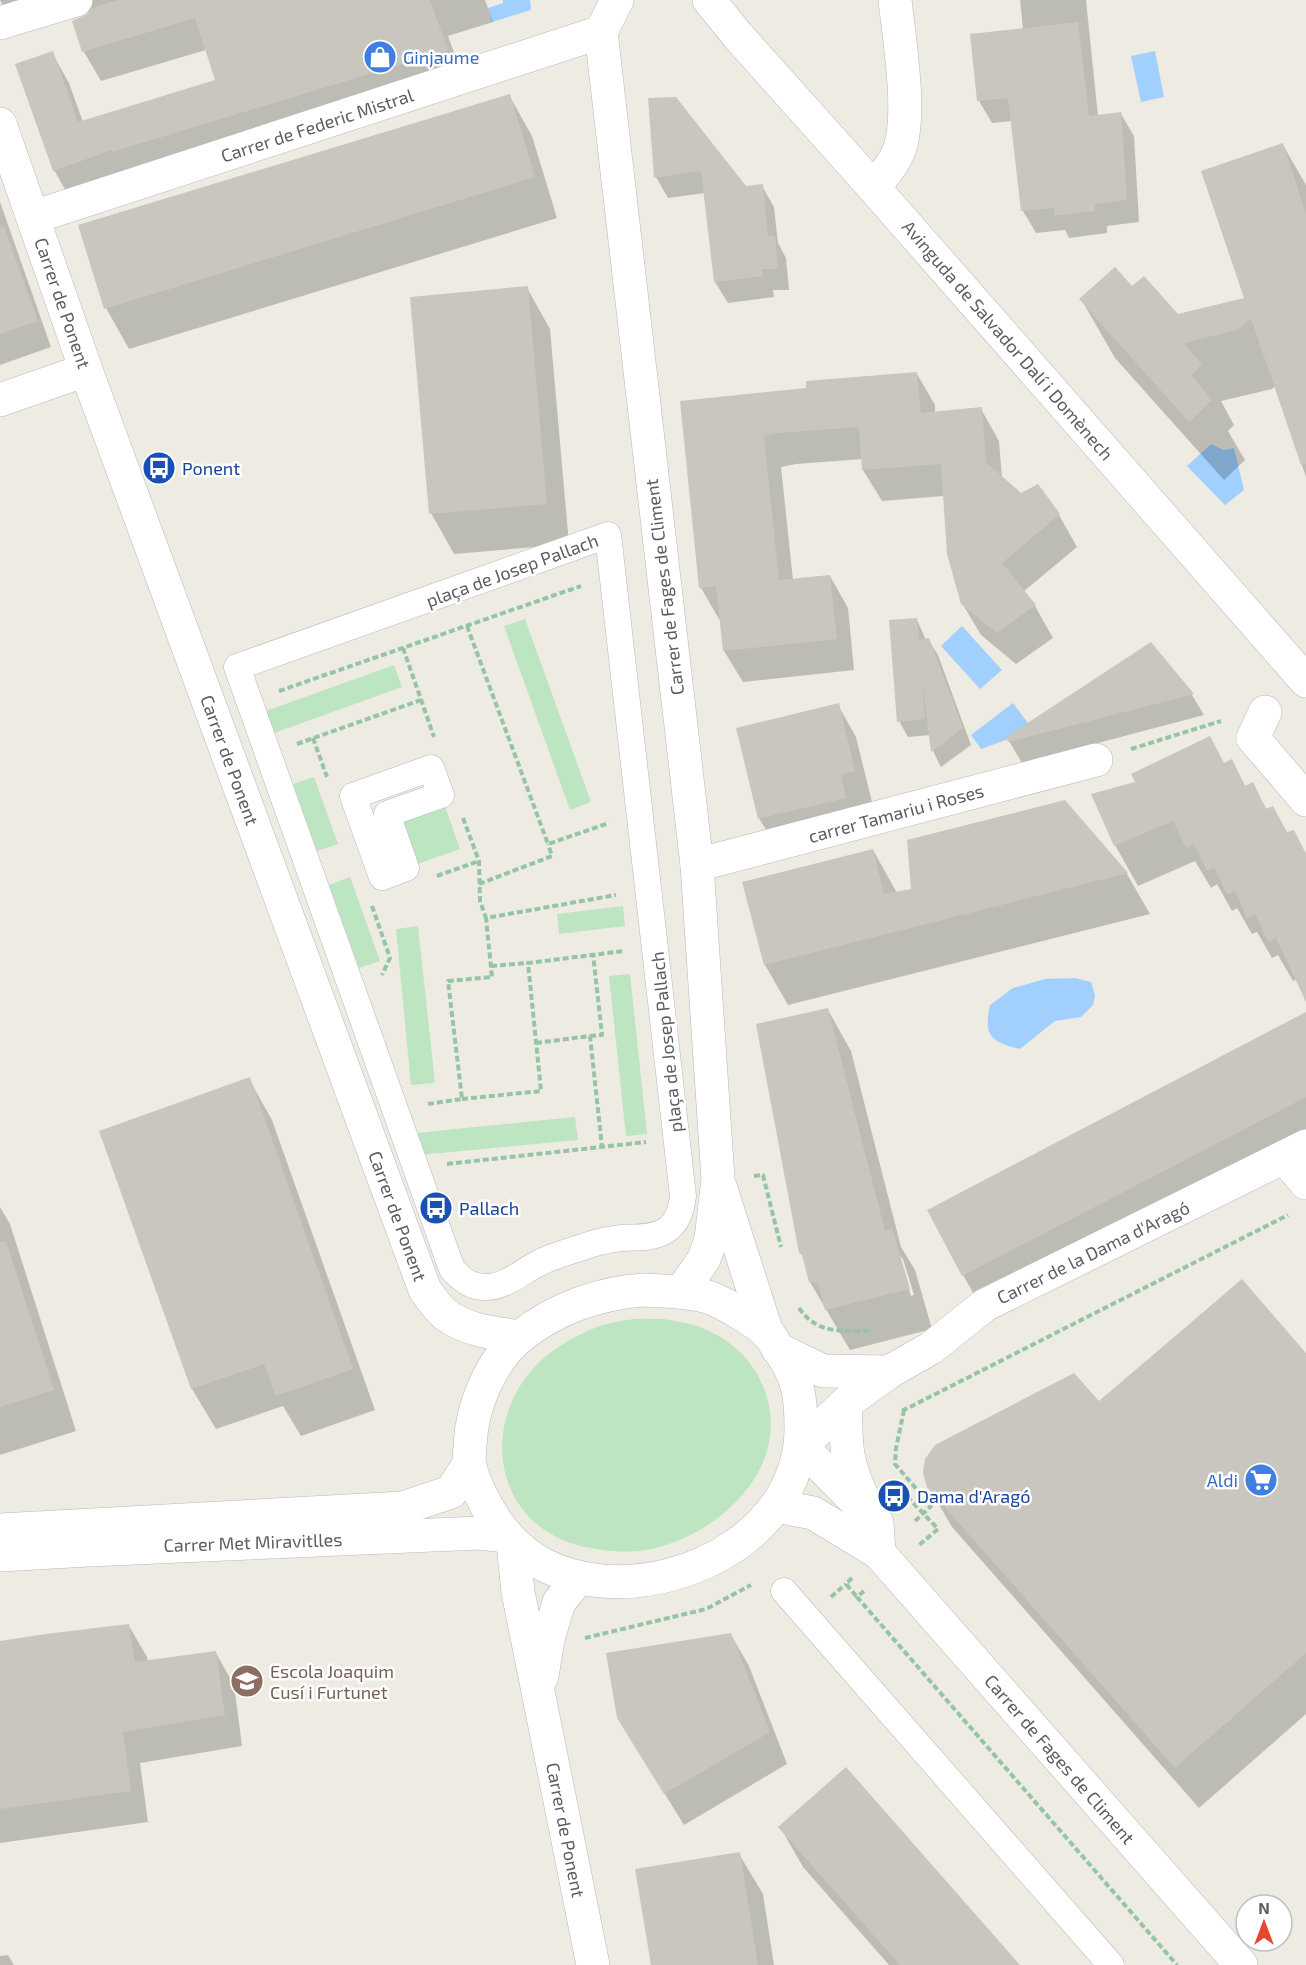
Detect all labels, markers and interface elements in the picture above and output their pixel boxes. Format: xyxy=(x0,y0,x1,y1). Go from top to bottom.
shop icon: Ginjaume xyxy=(362,39,398,75)
place label: Ginjaume xyxy=(403,46,479,68)
street label: Carrer de Federic Mistral xyxy=(218,83,417,167)
street label: Avinguda de Salvador Dalí i Domènech xyxy=(898,216,1118,464)
street label: Carrer de Ponent xyxy=(30,235,96,371)
bus stop icon: Ponent xyxy=(141,450,177,486)
place label: Ponent xyxy=(182,457,240,479)
street label: Carrer de Fages de Climent xyxy=(640,478,688,696)
street label: plaça de Josep Pallach xyxy=(423,529,602,612)
street label: Carrer de Ponent xyxy=(196,692,264,828)
street label: carrer Tamariu i Roses xyxy=(806,779,986,847)
street label: plaça de Josep Pallach xyxy=(646,950,687,1134)
street label: Carrer de Ponent xyxy=(364,1148,432,1284)
bus stop icon: Pallach xyxy=(418,1190,454,1226)
street label: Carrer de la Dama d'Aragó xyxy=(993,1196,1193,1308)
place label: Pallach xyxy=(459,1197,519,1219)
supermarket icon: Aldi xyxy=(1243,1462,1279,1498)
place label: Aldi xyxy=(1207,1469,1238,1491)
bus stop icon: Dama d'Aragó xyxy=(876,1478,912,1514)
place label: Dama d'Aragó xyxy=(917,1485,1030,1507)
street label: Carrer Met Miravitlles xyxy=(163,1528,343,1556)
place label: Escola Joaquim Cusí i Furtunet xyxy=(270,1660,394,1703)
school or university icon: Escola Joaquim Cusí i Furtunet xyxy=(229,1663,265,1699)
street label: Carrer de Fages de Climent xyxy=(980,1670,1140,1848)
street label: Carrer de Ponent xyxy=(542,1761,590,1899)
north arrow xyxy=(1234,1893,1294,1953)
text: N xyxy=(1258,1898,1270,1917)

